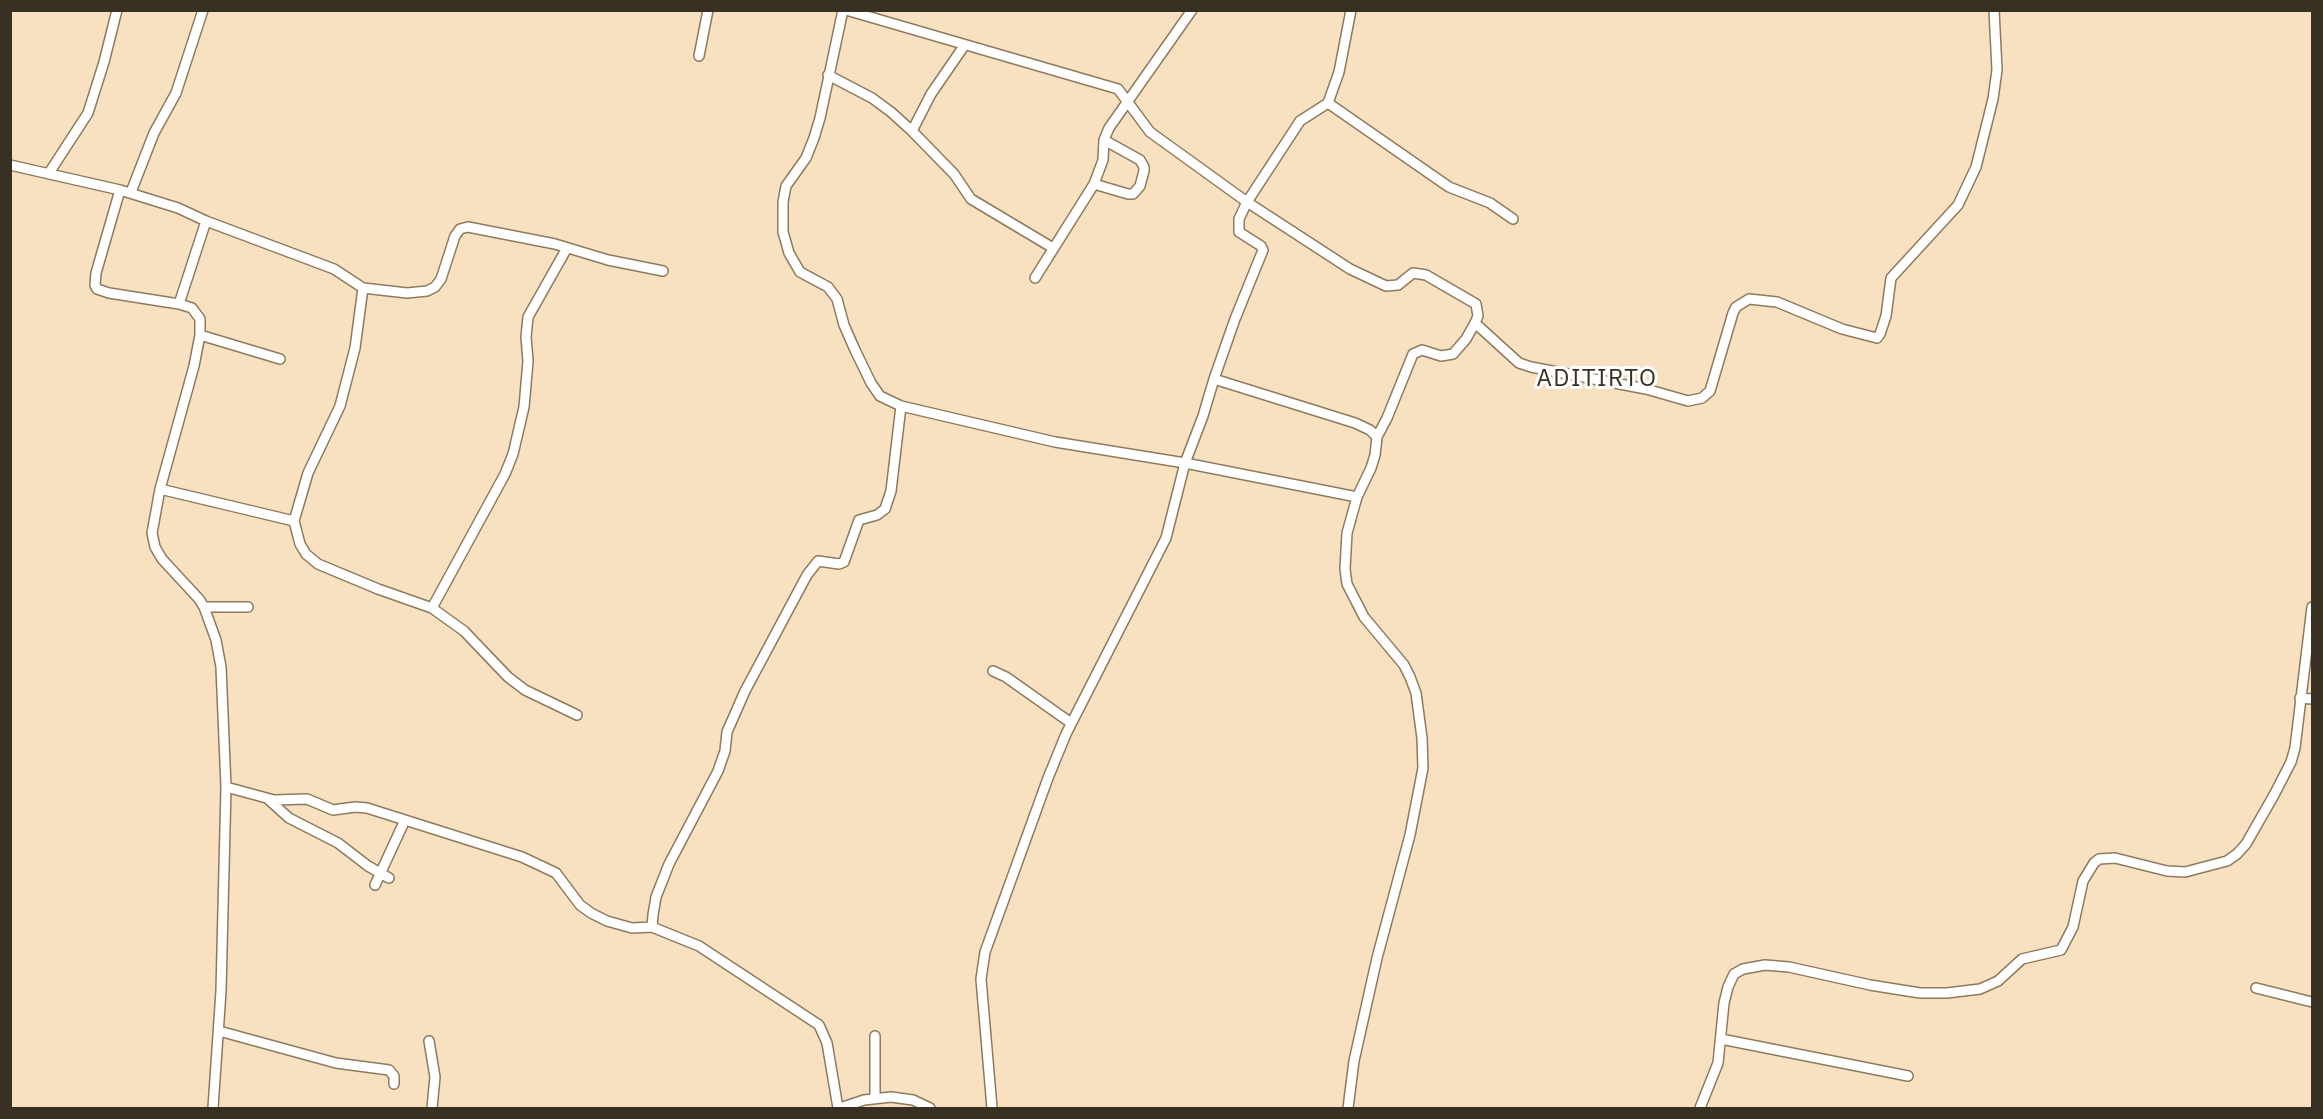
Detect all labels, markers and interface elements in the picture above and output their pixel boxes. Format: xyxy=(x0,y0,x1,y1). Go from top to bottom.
district label: ADITIRTO xyxy=(1536,365,1658,393)

